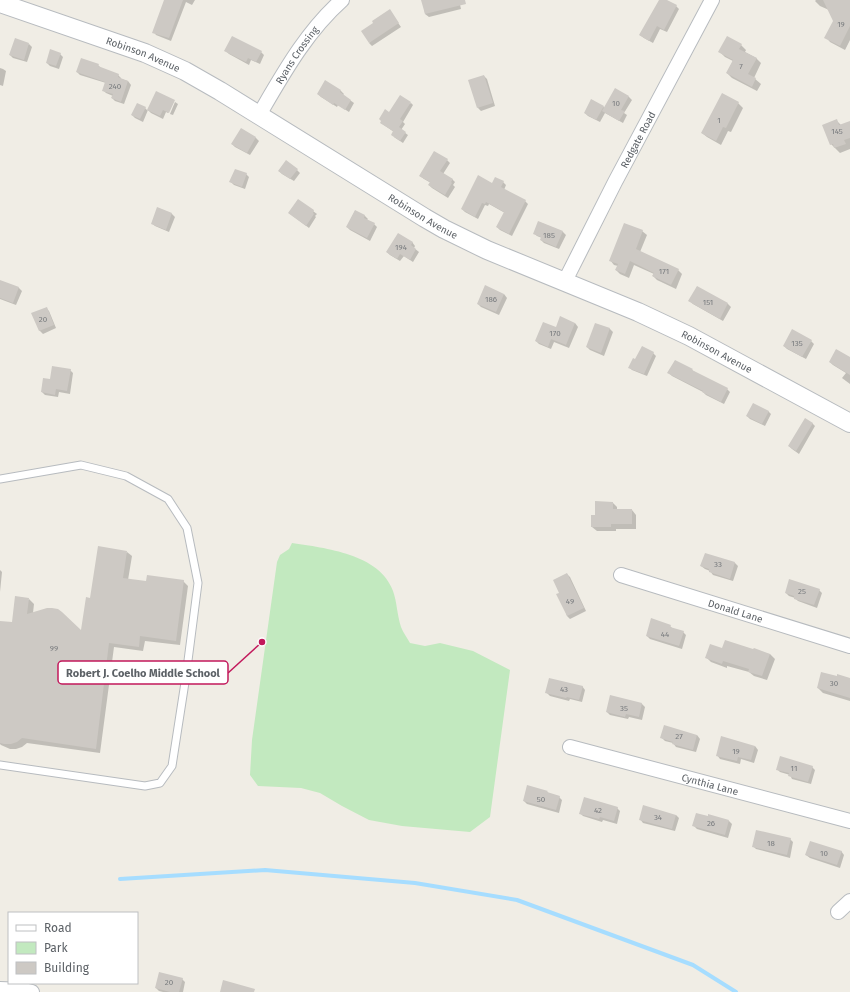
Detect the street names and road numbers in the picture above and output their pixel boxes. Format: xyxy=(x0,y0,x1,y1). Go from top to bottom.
street label: Ryans Crossing xyxy=(274,23,322,86)
street label: Robinson Avenue xyxy=(104,35,182,75)
street label: Redgate Road xyxy=(619,110,658,170)
street label: Robinson Avenue xyxy=(386,192,459,242)
street label: Robinson Avenue xyxy=(679,328,754,376)
street label: Donald Lane xyxy=(706,597,764,626)
street label: Cynthia Lane xyxy=(680,772,740,798)

